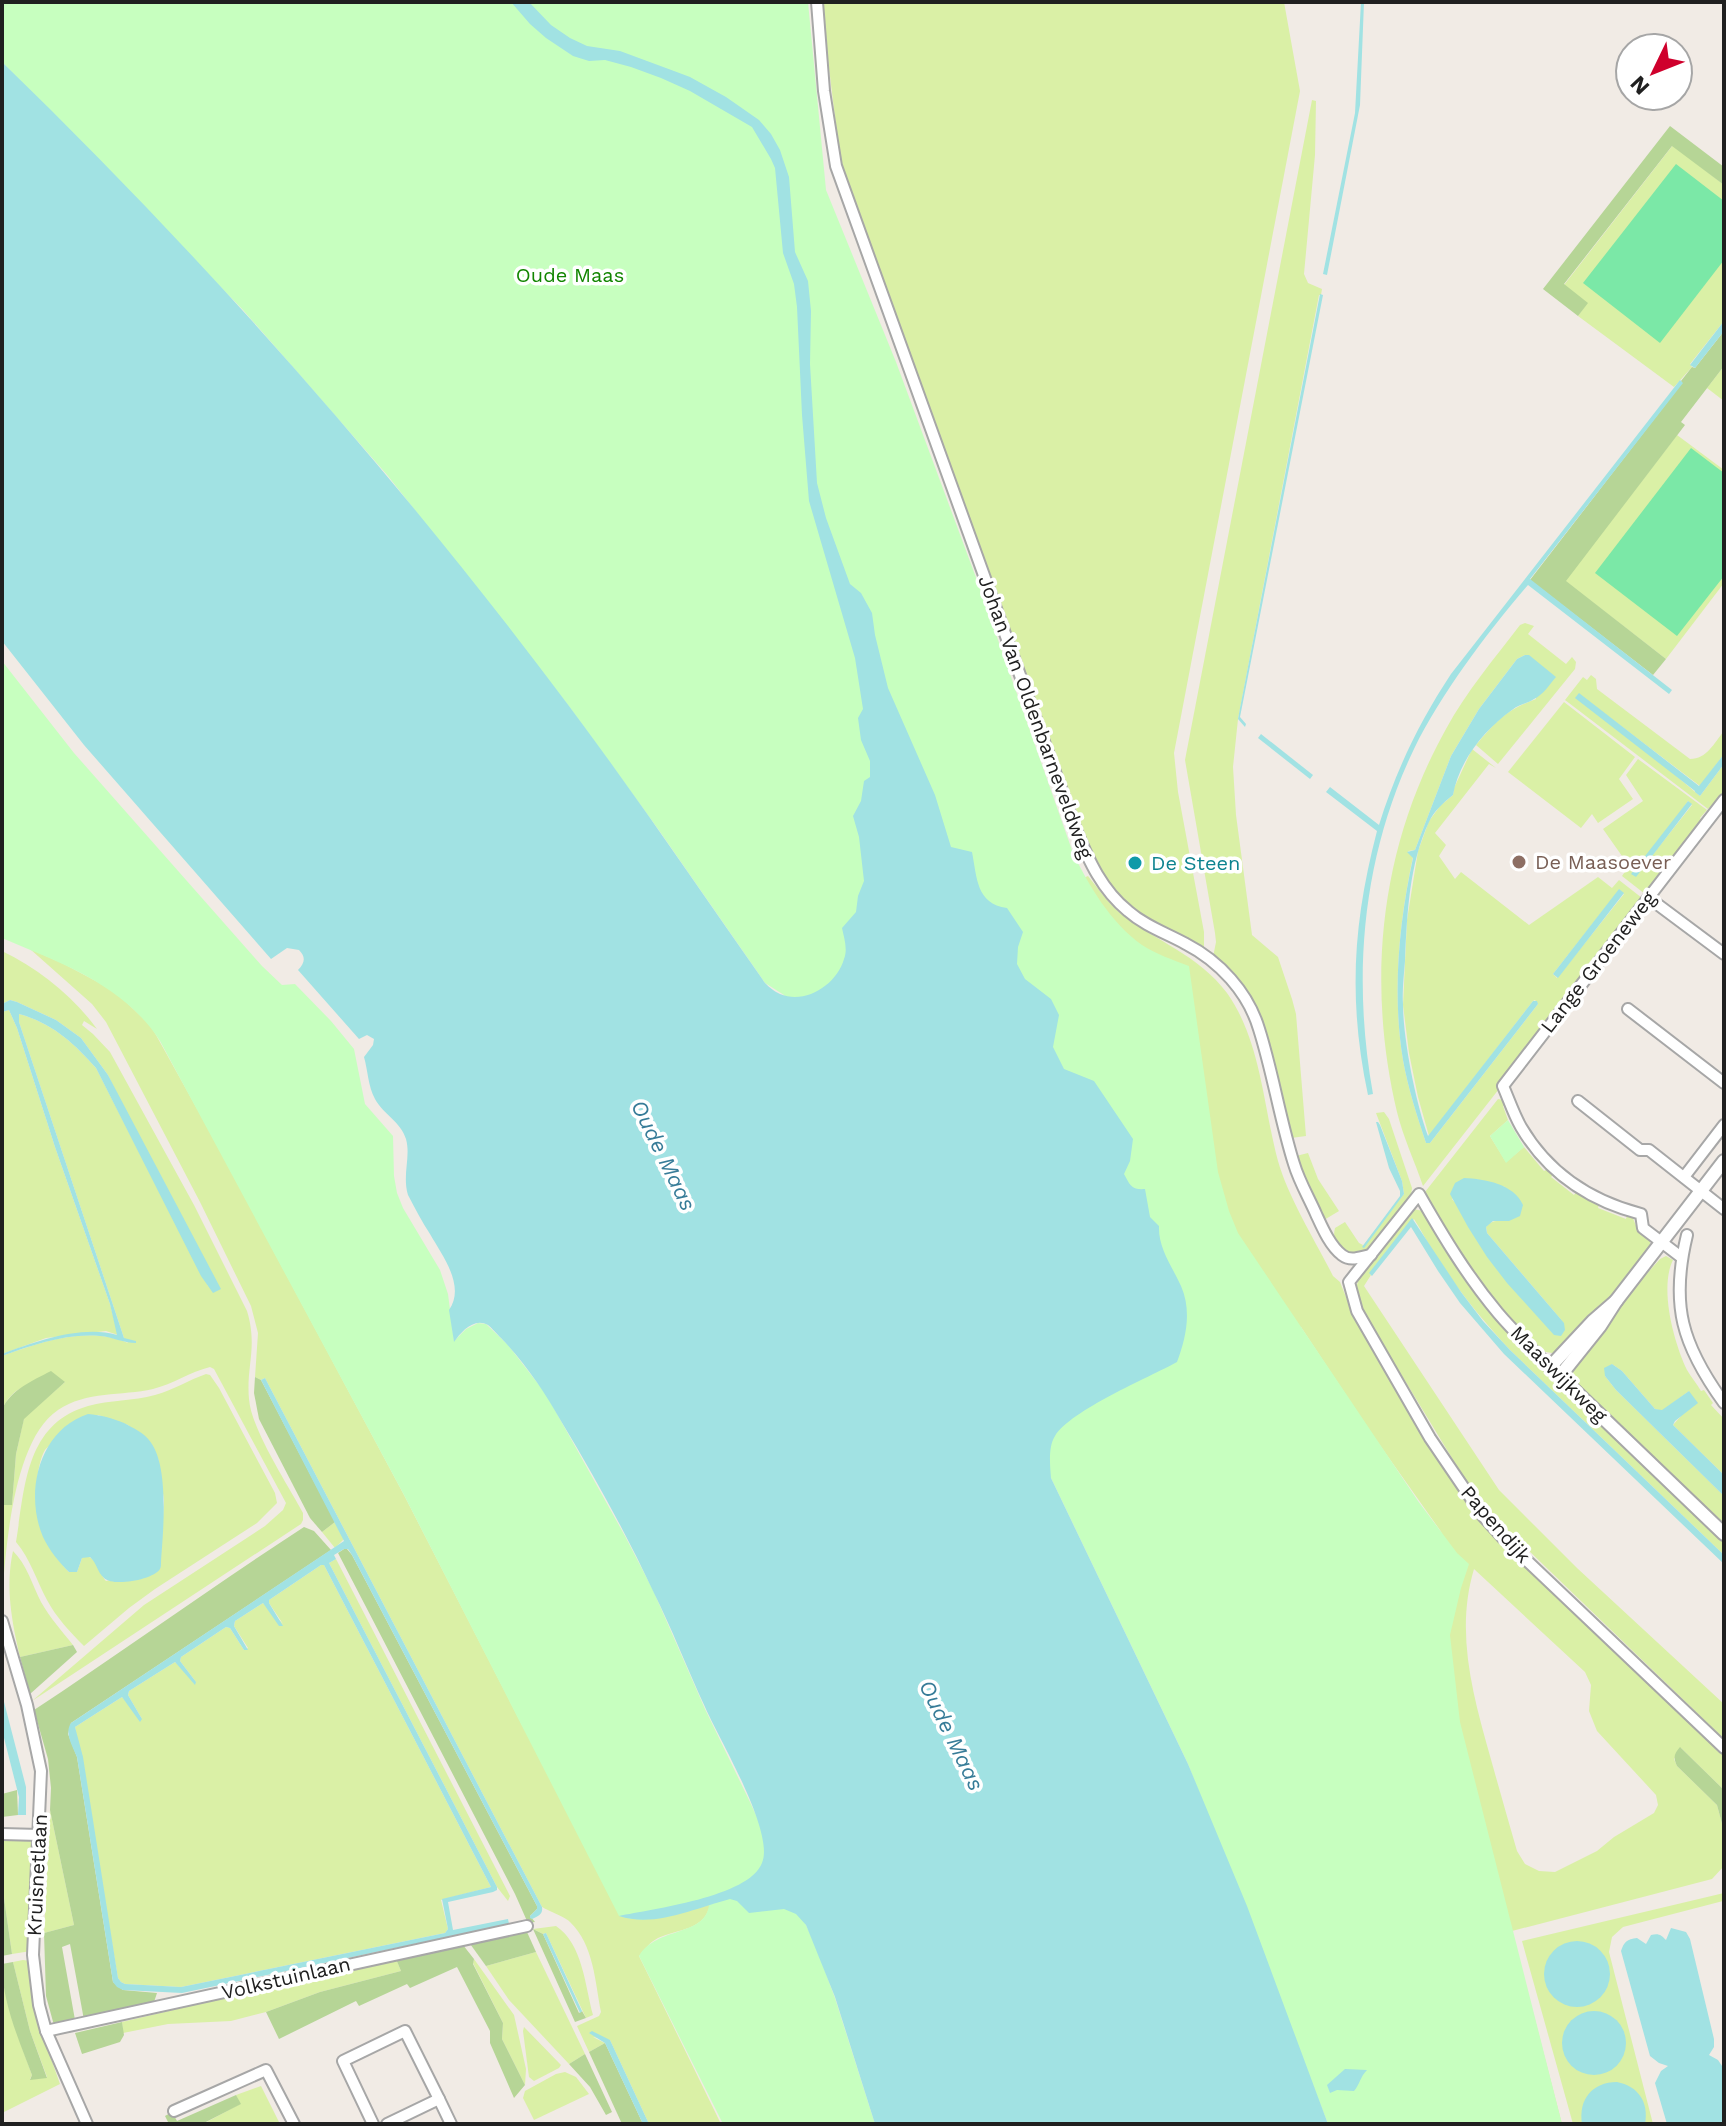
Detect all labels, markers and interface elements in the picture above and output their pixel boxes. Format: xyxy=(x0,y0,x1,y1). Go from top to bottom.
north arrow xyxy=(1614,32,1694,112)
text: N xyxy=(1625,71,1654,100)
park label: Oude Maas xyxy=(516,263,624,287)
street label: Johan Van Oldenbarneveldweg xyxy=(973,572,1099,862)
place label: De Maasoever xyxy=(1535,850,1671,874)
place label: De Steen xyxy=(1151,851,1240,875)
marker: De Maasoever xyxy=(1510,853,1528,871)
marker: De Steen xyxy=(1126,854,1144,872)
street label: Lange Groeneweg xyxy=(1535,886,1661,1037)
water label: Oude Maas xyxy=(626,1096,701,1214)
street label: Maaswijkweg xyxy=(1506,1321,1613,1428)
street label: Papendijk xyxy=(1456,1480,1536,1568)
water label: Oude Maas xyxy=(914,1676,989,1794)
street label: Kruisnetlaan xyxy=(22,1813,52,1937)
street label: Volkstuinlaan xyxy=(219,1952,353,2004)

